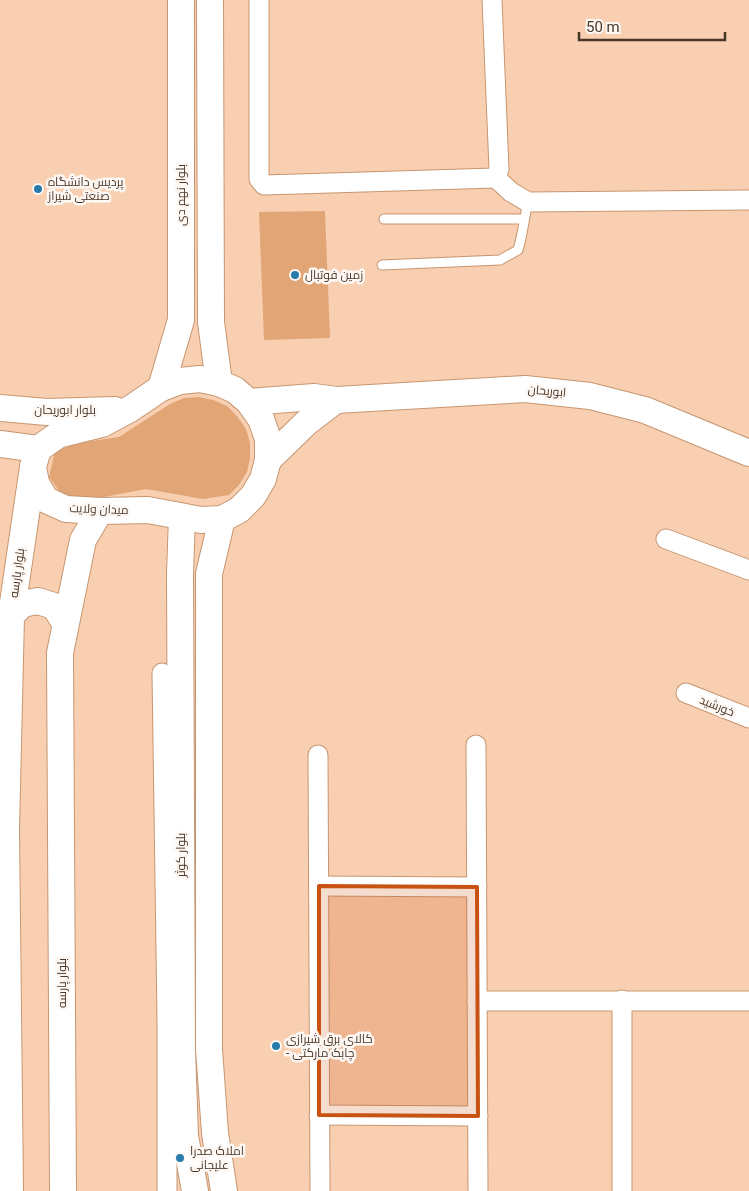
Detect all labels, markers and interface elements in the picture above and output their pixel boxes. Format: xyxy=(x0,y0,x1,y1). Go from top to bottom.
scale bar xyxy=(579,10,725,42)
text: 50 m xyxy=(586,18,620,36)
street label: بلوار نهم دی xyxy=(174,164,189,226)
place label: پردیس دانشگاه صنعتی شیراز xyxy=(47,175,124,203)
marker: پردیس دانشگاه صنعتی شیراز xyxy=(32,183,44,195)
place label: زمین فوتبال xyxy=(305,268,363,282)
marker: زمین فوتبال xyxy=(289,269,301,281)
street label: ابوریحان xyxy=(527,382,567,400)
street label: بلوار ابوریحان xyxy=(34,403,96,417)
street label: میدان ولایت xyxy=(69,501,129,517)
street label: بلوار پارسه xyxy=(7,547,29,599)
street label: خورشید xyxy=(697,693,737,719)
street label: بلوار کوثر xyxy=(174,833,188,878)
street label: بلوار پارسه xyxy=(55,958,71,1008)
place label: کالای برق شیرازی - چابک مارکتی xyxy=(286,1032,373,1062)
marker: کالای برق شیرازی - چابک مارکتی xyxy=(270,1040,282,1052)
place label: املاک صدرا علیجانی xyxy=(190,1144,244,1172)
marker: املاک صدرا علیجانی xyxy=(174,1152,186,1164)

